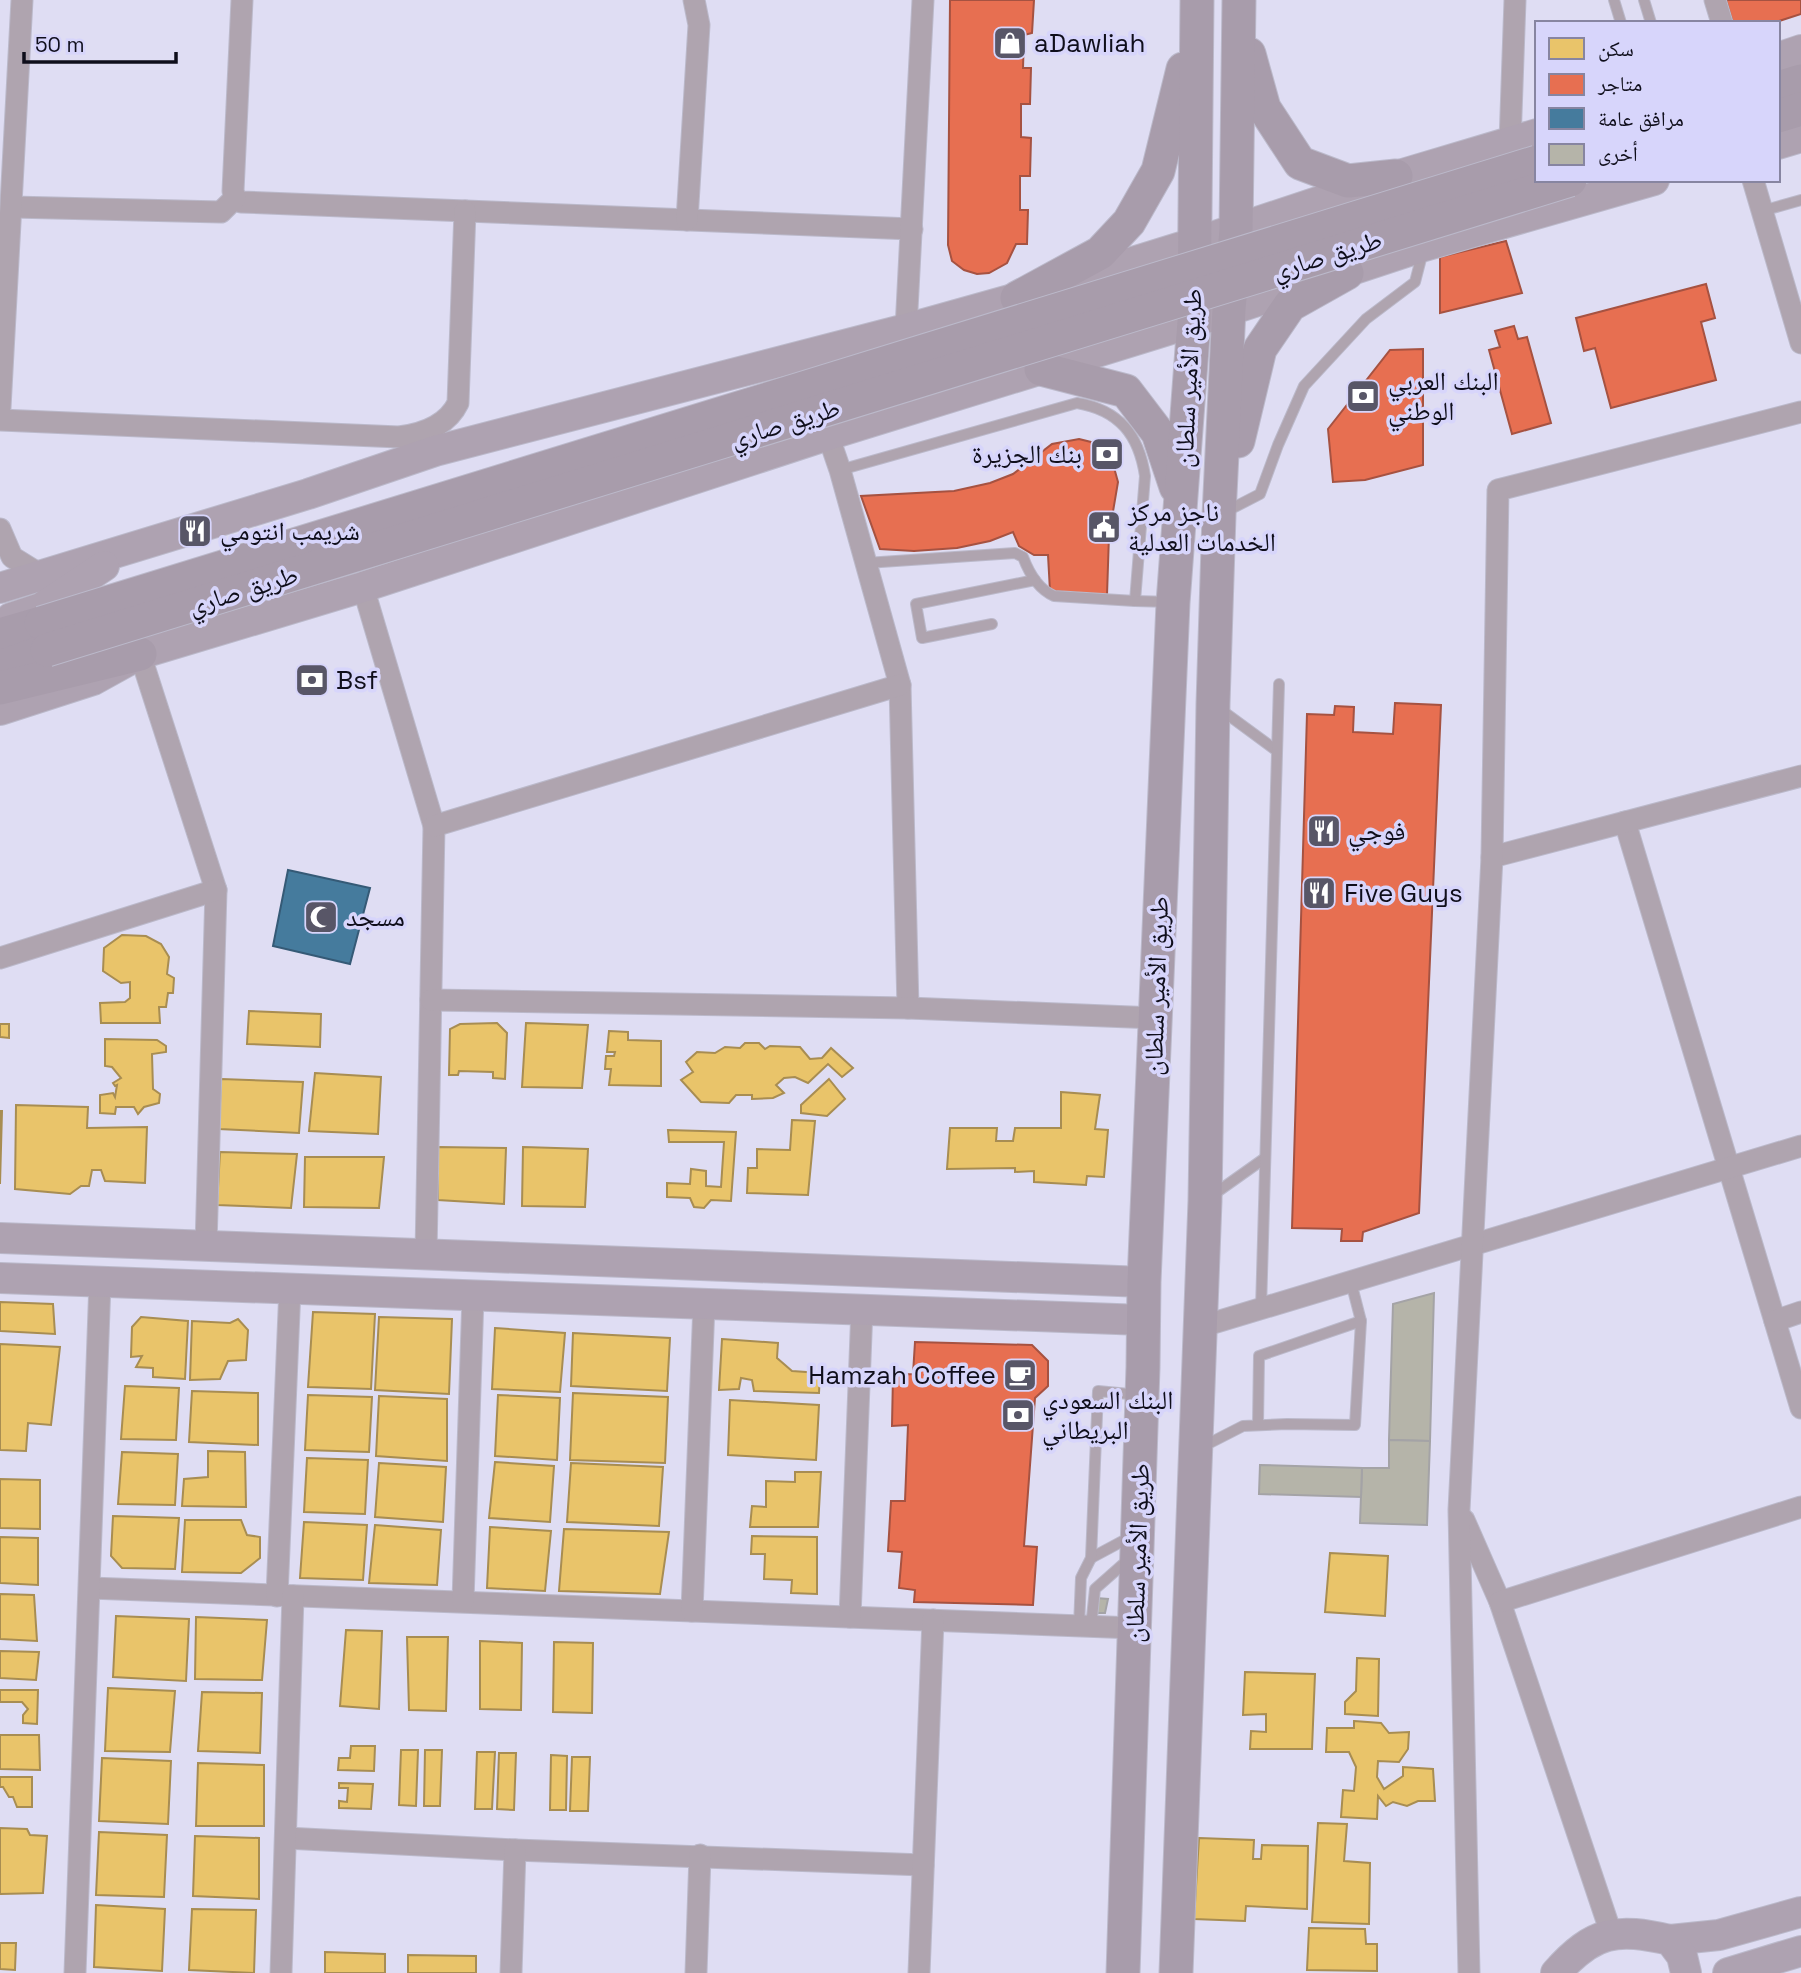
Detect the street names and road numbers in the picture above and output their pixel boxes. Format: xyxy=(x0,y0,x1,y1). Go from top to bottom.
street label: طريق صاري xyxy=(1268,222,1387,291)
street label: طريق الأمير سلطان xyxy=(1166,287,1210,469)
street label: طريق صاري xyxy=(726,390,845,459)
street label: طريق صاري xyxy=(184,557,303,626)
street label: طريق الأمير سلطان xyxy=(1136,896,1176,1076)
street label: طريق الأمير سلطان xyxy=(1117,1463,1157,1643)

